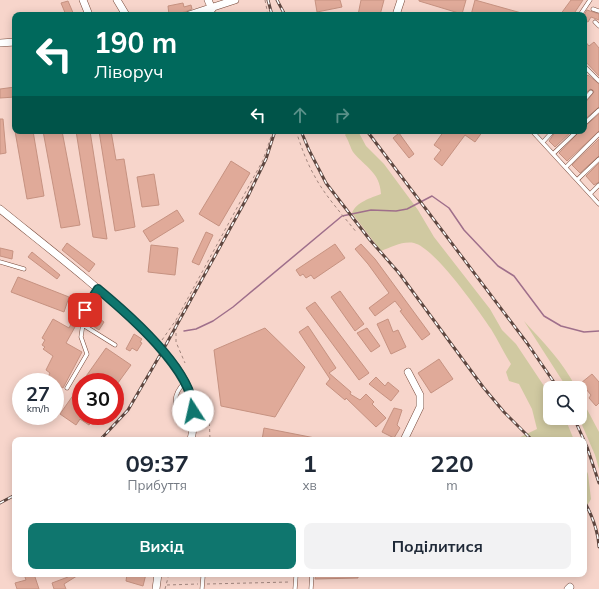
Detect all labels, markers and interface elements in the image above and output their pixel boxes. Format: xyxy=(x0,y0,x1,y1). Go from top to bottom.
text: 190 m xyxy=(94,25,177,60)
icon: left xyxy=(28,28,80,80)
text: Ліворуч xyxy=(94,60,163,83)
icon: left xyxy=(247,104,269,126)
icon: ahead xyxy=(289,104,311,126)
icon: right xyxy=(331,104,353,126)
pin xyxy=(68,293,102,327)
icon: arrive xyxy=(74,299,96,321)
speed limit sign: 30 xyxy=(72,373,124,425)
text: 27 xyxy=(26,381,50,406)
map controls xyxy=(543,381,587,425)
button: search xyxy=(543,381,587,425)
position arrow xyxy=(172,390,214,432)
text: km/h xyxy=(27,402,49,415)
text: 09:37 xyxy=(125,448,189,478)
text: 1 xyxy=(302,448,317,478)
text: 220 xyxy=(430,448,474,478)
text: Прибуття xyxy=(128,477,187,493)
text: хв xyxy=(303,477,317,493)
text: m xyxy=(446,477,458,493)
button: Вихід xyxy=(28,523,296,569)
button: Поділитися xyxy=(304,523,571,569)

